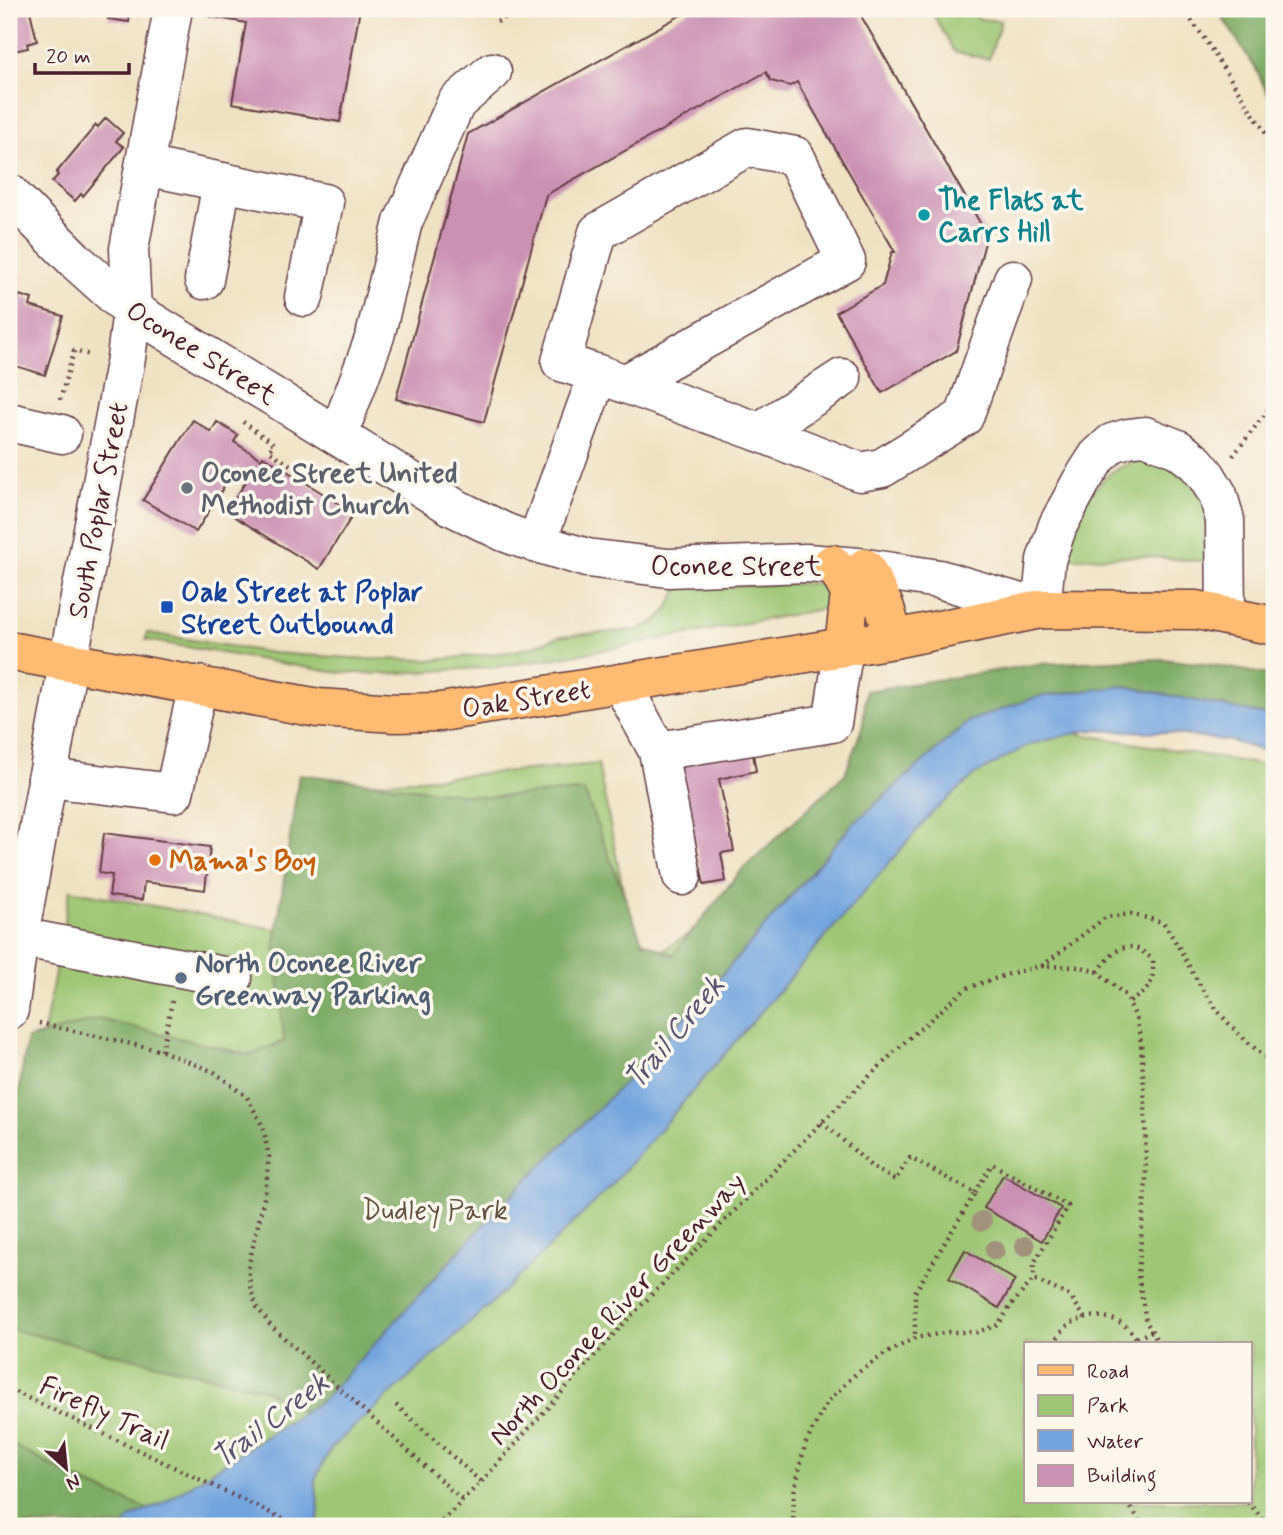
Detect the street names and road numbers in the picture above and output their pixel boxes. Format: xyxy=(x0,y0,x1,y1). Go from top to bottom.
street label: Oconee Street xyxy=(118,293,283,415)
street label: South Poplar Street xyxy=(60,399,139,622)
street label: Oconee Street xyxy=(650,549,822,586)
street label: Oak Street xyxy=(459,672,593,729)
street label: North Oconee River Greenway xyxy=(481,1165,754,1454)
street label: Firefly Trail xyxy=(33,1368,175,1460)

